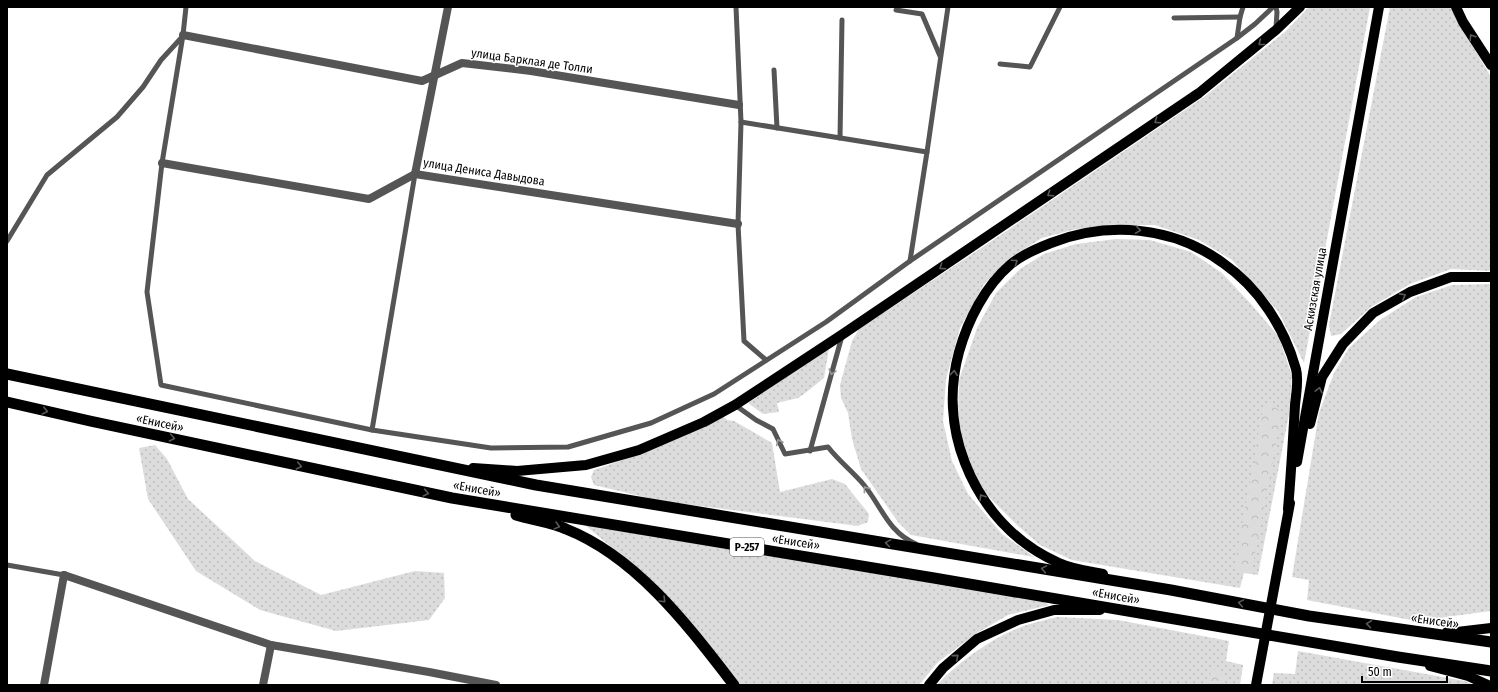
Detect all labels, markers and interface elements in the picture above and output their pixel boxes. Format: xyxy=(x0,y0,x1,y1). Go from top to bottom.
one-way arrow xyxy=(1470,34,1477,41)
one-way arrow xyxy=(1258,38,1265,45)
street label: улица Барклая де Толли xyxy=(470,46,594,76)
one-way arrow xyxy=(1154,116,1161,124)
street label: улица Дениса Давыдова xyxy=(422,155,546,189)
one-way arrow xyxy=(1047,189,1054,196)
one-way arrow xyxy=(1135,225,1141,234)
street label: Аскизская улица xyxy=(1301,246,1329,332)
one-way arrow xyxy=(1011,259,1018,267)
one-way arrow xyxy=(939,262,946,270)
one-way arrow xyxy=(1399,294,1406,301)
one-way arrow xyxy=(828,368,837,375)
one-way arrow xyxy=(950,370,959,377)
one-way arrow xyxy=(1314,387,1322,393)
one-way arrow xyxy=(42,406,48,414)
street label: «Енисей» xyxy=(135,411,185,435)
one-way arrow xyxy=(169,434,175,442)
one-way arrow xyxy=(776,439,784,446)
one-way arrow xyxy=(296,461,302,469)
street label: «Енисей» xyxy=(452,478,502,500)
one-way arrow xyxy=(864,486,871,493)
one-way arrow xyxy=(423,488,429,496)
one-way arrow xyxy=(979,494,987,501)
one-way arrow xyxy=(553,521,560,530)
street label: «Енисей» xyxy=(771,531,821,553)
road number: Р-257 xyxy=(730,538,764,556)
one-way arrow xyxy=(885,539,891,548)
one-way arrow xyxy=(1041,565,1047,574)
street label: «Енисей» xyxy=(1091,585,1141,607)
one-way arrow xyxy=(658,595,666,602)
one-way arrow xyxy=(1238,599,1244,608)
street label: «Енисей» xyxy=(1410,611,1460,631)
one-way arrow xyxy=(1366,620,1372,629)
one-way arrow xyxy=(951,655,958,662)
scale bar xyxy=(1362,658,1447,684)
text: 50 m xyxy=(1368,665,1392,679)

